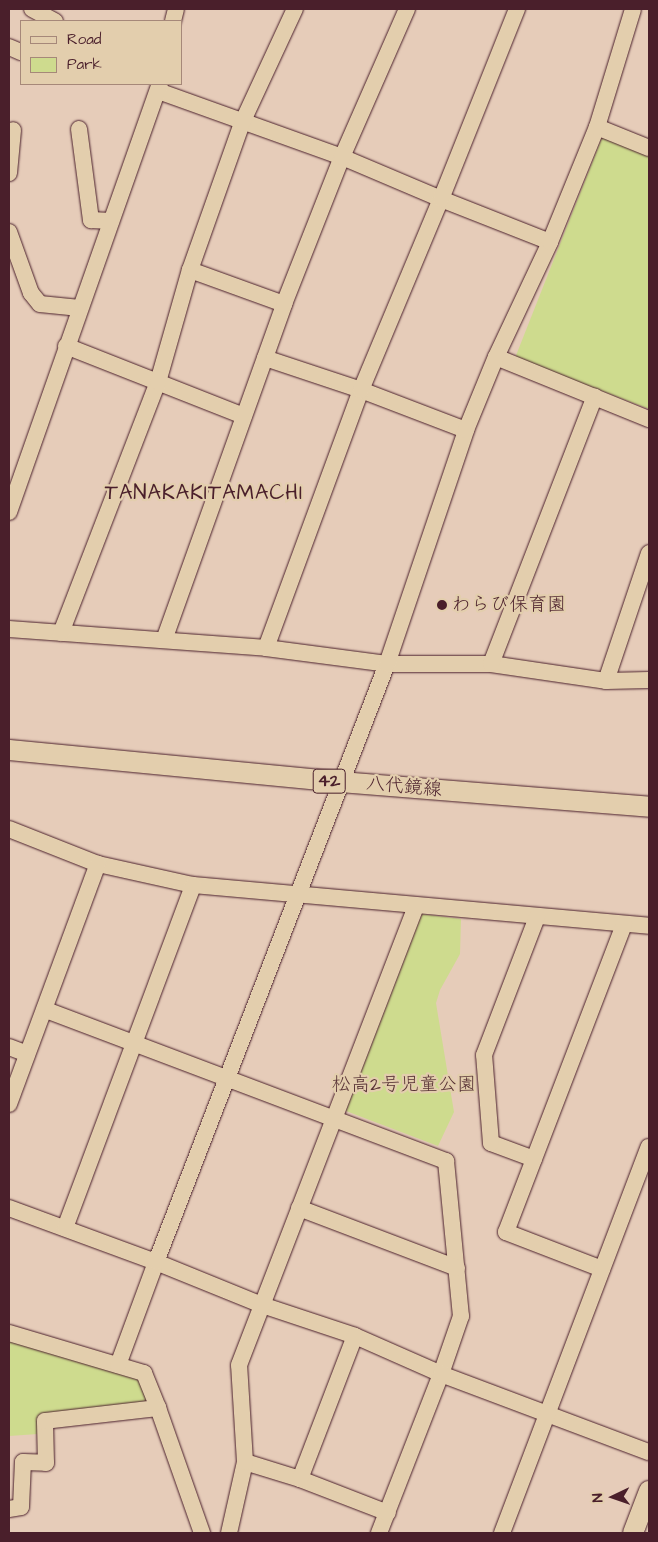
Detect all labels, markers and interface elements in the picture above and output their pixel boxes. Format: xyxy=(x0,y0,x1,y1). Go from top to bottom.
legend xyxy=(20,20,182,85)
text: Road xyxy=(67,29,101,50)
text: Park xyxy=(67,54,102,75)
district label: TANAKAKITAMACHI xyxy=(103,480,305,506)
place label: わらび保育園 xyxy=(452,594,566,616)
marker: わらび保育園 xyxy=(436,599,448,611)
road number: 42 xyxy=(312,766,346,796)
street label: 八代鏡線 xyxy=(365,772,443,802)
park label: 松高2号児童公園 xyxy=(332,1074,476,1096)
north arrow xyxy=(588,1472,638,1522)
text: N xyxy=(588,1493,608,1503)

